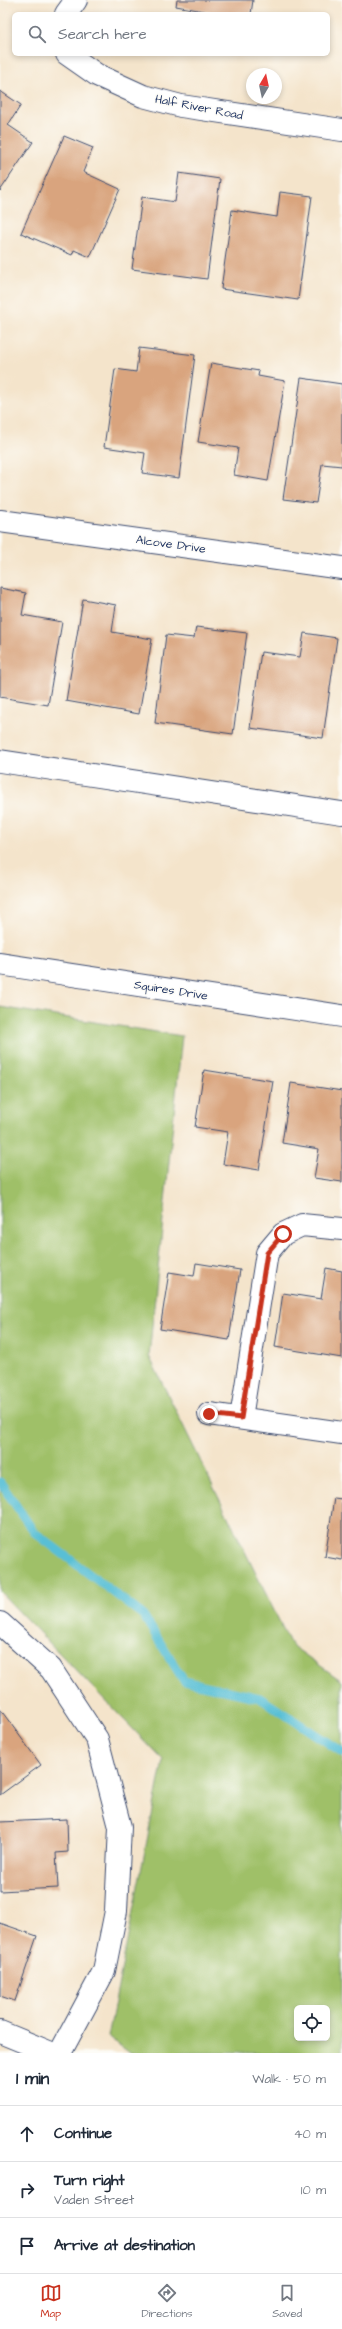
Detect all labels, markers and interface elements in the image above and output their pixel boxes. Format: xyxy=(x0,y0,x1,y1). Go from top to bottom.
search box xyxy=(12,12,330,56)
icon: search xyxy=(26,23,48,45)
text: Search here xyxy=(58,24,147,45)
north arrow xyxy=(246,68,282,104)
street label: Half River Road xyxy=(153,91,244,124)
street label: Alcove Drive xyxy=(135,531,207,558)
street label: Squires Drive xyxy=(133,976,210,1005)
route start xyxy=(274,1225,292,1243)
route end xyxy=(200,1405,218,1423)
map controls xyxy=(294,2005,330,2041)
button: locate xyxy=(294,2005,330,2041)
text: 1 min xyxy=(16,2067,49,2091)
text: Walk · 50 m xyxy=(252,2070,326,2088)
icon: ahead xyxy=(16,2123,38,2145)
text: Continue xyxy=(54,2123,112,2144)
text: 40 m xyxy=(294,2125,326,2143)
text: Turn right xyxy=(54,2170,125,2191)
icon: right xyxy=(16,2179,38,2201)
text: 10 m xyxy=(301,2181,326,2199)
text: Vaden Street xyxy=(54,2191,134,2209)
icon: arrive xyxy=(16,2235,38,2257)
text: Arrive at destination xyxy=(54,2235,195,2256)
tab: Map xyxy=(40,2282,62,2321)
tab: Directions xyxy=(141,2282,193,2321)
tab: Saved xyxy=(272,2282,302,2321)

